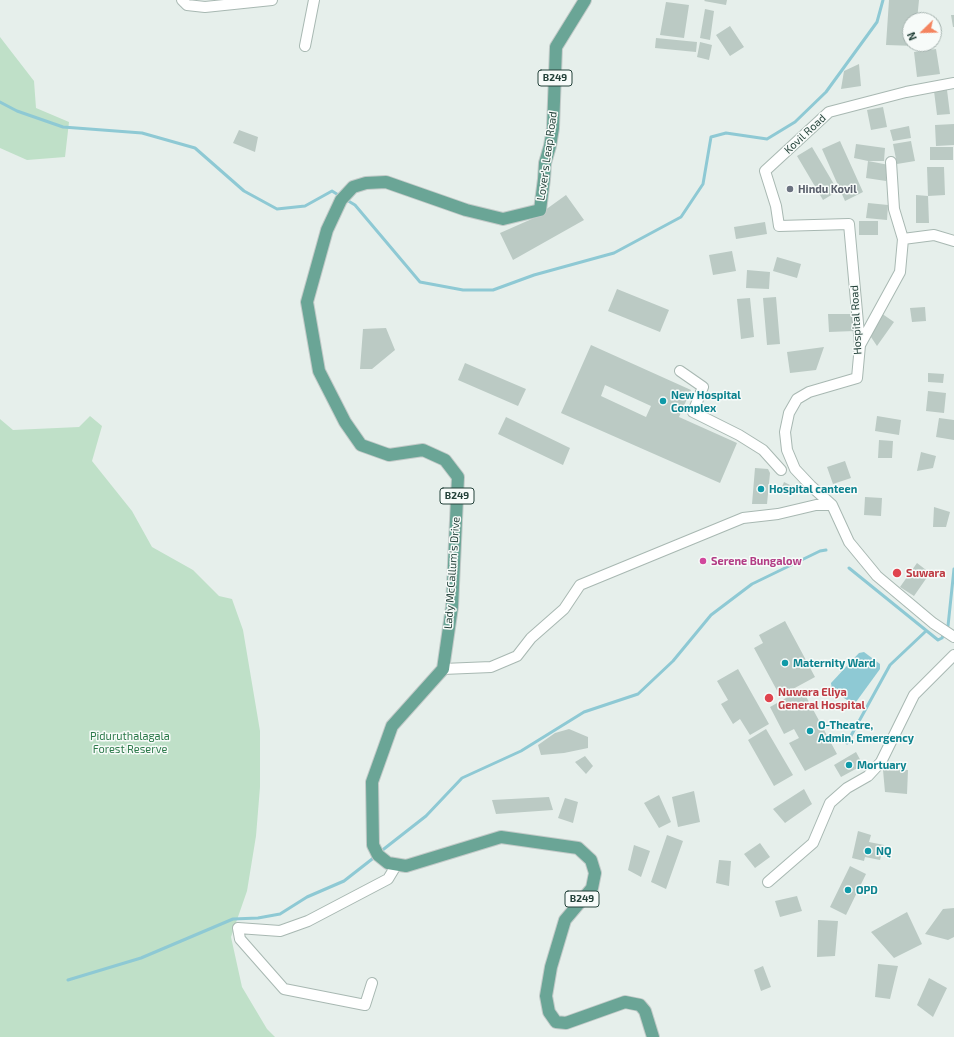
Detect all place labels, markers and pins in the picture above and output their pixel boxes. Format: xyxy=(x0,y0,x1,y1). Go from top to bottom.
place label: Hindu Kovil xyxy=(798,182,857,196)
marker: Hindu Kovil xyxy=(785,184,795,194)
place label: New Hospital Complex xyxy=(671,388,741,414)
marker: New Hospital Complex xyxy=(658,396,668,406)
place label: Hospital canteen xyxy=(769,482,857,496)
marker: Hospital canteen xyxy=(756,484,766,494)
place label: Serene Bungalow xyxy=(711,554,802,568)
marker: Serene Bungalow xyxy=(698,556,708,566)
place label: Suwara xyxy=(906,566,945,580)
marker: Suwara xyxy=(891,567,903,579)
place label: Maternity Ward xyxy=(793,656,876,670)
marker: Maternity Ward xyxy=(780,658,790,668)
place label: Nuwara Eliya General Hospital xyxy=(778,685,865,711)
marker: Nuwara Eliya General Hospital xyxy=(763,692,775,704)
place label: O-Theatre, Admin, Emergency xyxy=(818,718,914,744)
marker: O-Theatre, Admin, Emergency xyxy=(805,726,815,736)
place label: Mortuary xyxy=(857,758,906,772)
marker: Mortuary xyxy=(844,760,854,770)
place label: NQ xyxy=(876,844,892,858)
marker: NQ xyxy=(863,846,873,856)
place label: OPD xyxy=(856,883,878,897)
marker: OPD xyxy=(843,885,853,895)

